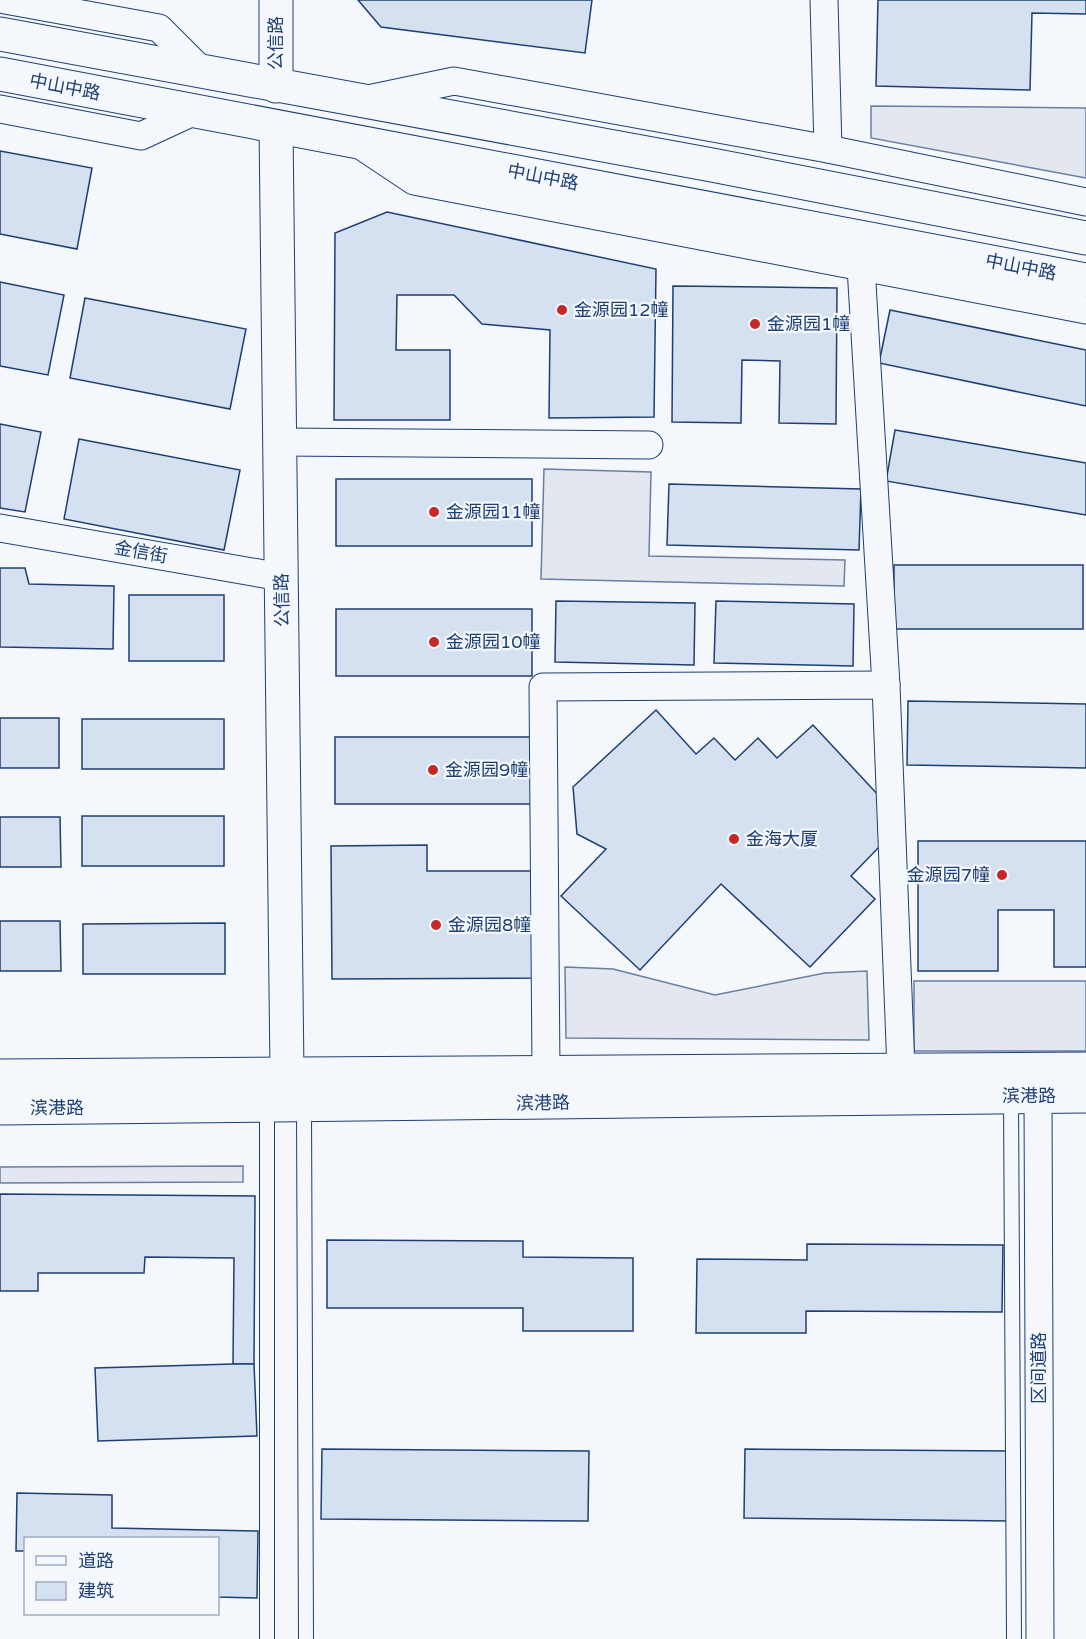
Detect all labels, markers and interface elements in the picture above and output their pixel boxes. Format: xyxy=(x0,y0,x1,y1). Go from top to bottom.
street label: 公信路 xyxy=(265,16,287,70)
street label: 中山中路 xyxy=(28,69,102,105)
street label: 中山中路 xyxy=(506,159,580,195)
street label: 中山中路 xyxy=(984,249,1058,285)
place label: 金源园12幢 xyxy=(574,299,669,321)
marker: 金源园12幢 xyxy=(555,303,569,317)
place label: 金源园1幢 xyxy=(767,313,850,335)
marker: 金源园1幢 xyxy=(748,317,762,331)
place label: 金源园11幢 xyxy=(446,501,541,523)
marker: 金源园11幢 xyxy=(427,505,441,519)
street label: 金信街 xyxy=(113,536,169,568)
street label: 公信路 xyxy=(271,573,293,627)
place label: 金源园10幢 xyxy=(446,631,541,653)
marker: 金源园10幢 xyxy=(427,635,441,649)
place label: 金源园9幢 xyxy=(445,759,528,781)
marker: 金源园9幢 xyxy=(426,763,440,777)
place label: 金海大厦 xyxy=(746,828,818,850)
marker: 金海大厦 xyxy=(727,832,741,846)
place label: 金源园7幢 xyxy=(907,864,990,886)
marker: 金源园7幢 xyxy=(995,868,1009,882)
place label: 金源园8幢 xyxy=(448,914,531,936)
marker: 金源园8幢 xyxy=(429,918,443,932)
street label: 滨港路 xyxy=(1002,1085,1056,1107)
street label: 滨港路 xyxy=(516,1092,570,1114)
street label: 滨港路 xyxy=(30,1097,84,1119)
street label: 区间道路 xyxy=(1028,1332,1050,1404)
legend xyxy=(24,1537,219,1615)
text: 道路 xyxy=(78,1550,114,1572)
text: 建筑 xyxy=(78,1580,114,1602)

